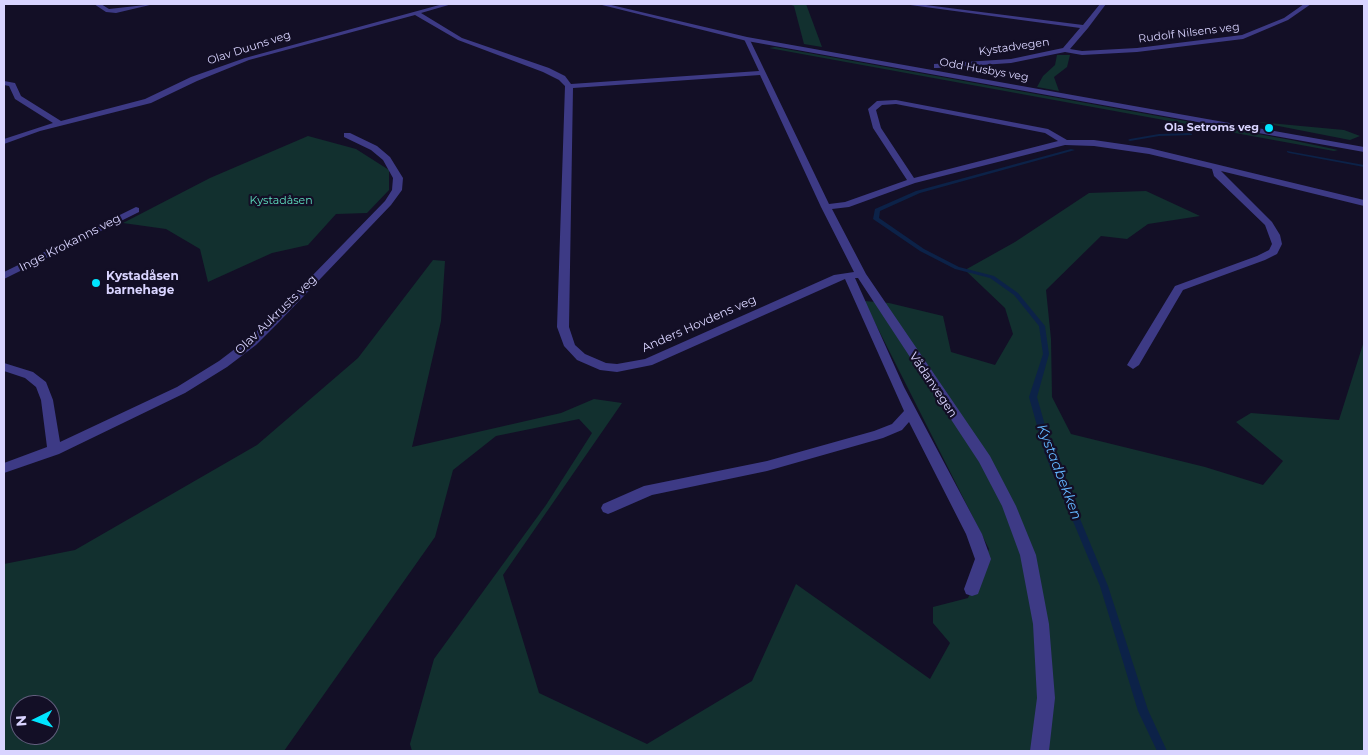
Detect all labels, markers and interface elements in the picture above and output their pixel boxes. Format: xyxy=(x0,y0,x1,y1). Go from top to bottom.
street label: Rudolf Nilsens veg xyxy=(1138,20,1240,46)
street label: Olav Duuns veg xyxy=(206,28,292,68)
street label: Kystadvegen xyxy=(978,36,1050,58)
street label: Odd Husbys veg xyxy=(938,56,1030,84)
place label: Ola Setroms veg xyxy=(1164,121,1259,135)
marker: Ola Setroms veg xyxy=(1263,122,1275,134)
park label: Kystadåsen xyxy=(249,194,313,208)
street label: Inge Krokanns veg xyxy=(17,211,123,275)
place label: Kystadåsen barnehage xyxy=(106,269,179,297)
street label: Olav Aukrusts veg xyxy=(232,272,320,358)
marker: Kystadåsen barnehage xyxy=(90,277,102,289)
street label: Anders Hovdens veg xyxy=(640,292,758,356)
street label: Vådanvegen xyxy=(906,350,960,420)
water label: Kystadbekken xyxy=(1033,422,1085,522)
north arrow xyxy=(10,695,60,745)
text: N xyxy=(12,715,30,727)

